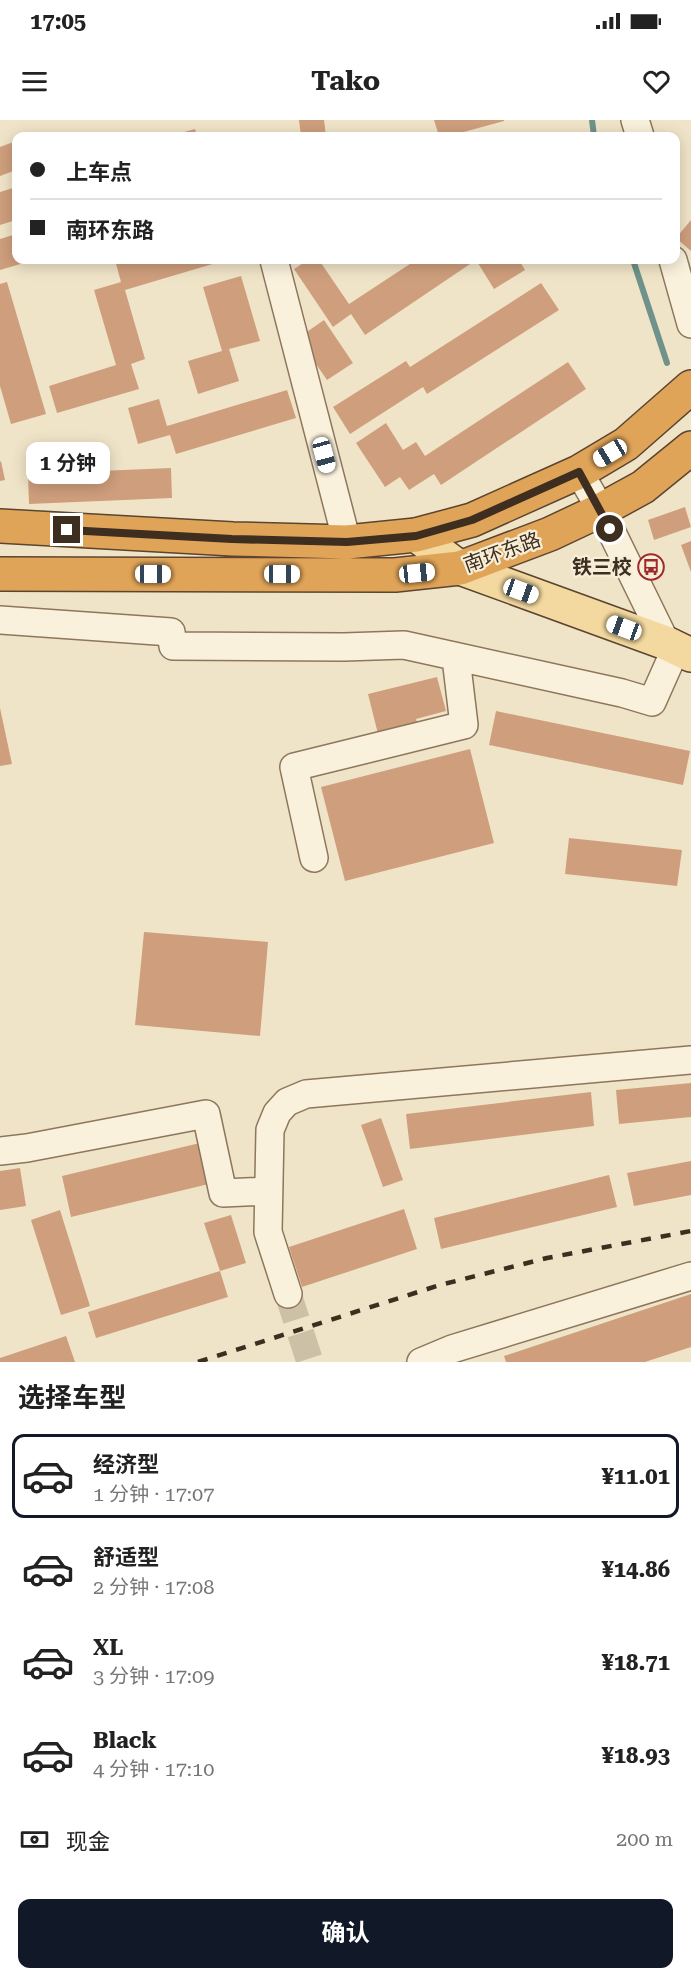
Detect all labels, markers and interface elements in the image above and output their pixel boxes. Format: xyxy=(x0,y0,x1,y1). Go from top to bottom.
text: 17:05 xyxy=(30,9,86,34)
icon: menu xyxy=(18,65,51,98)
text: Tako xyxy=(311,65,380,97)
icon: heart xyxy=(640,65,673,98)
text: 上车点 xyxy=(66,160,132,185)
text: 南环东路 xyxy=(66,218,154,243)
car xyxy=(311,435,337,475)
car xyxy=(590,436,630,470)
callout: 1 分钟 xyxy=(25,443,109,485)
text: 1 分钟 xyxy=(40,451,96,475)
route start xyxy=(596,515,623,542)
route end xyxy=(53,516,80,543)
street label: 南环东路 xyxy=(460,527,544,577)
bus stop icon: 铁三校 xyxy=(636,552,666,582)
place label: 铁三校 xyxy=(572,555,632,579)
car xyxy=(398,562,436,584)
car xyxy=(135,565,171,583)
car xyxy=(264,565,300,583)
car xyxy=(501,576,541,606)
car xyxy=(604,613,644,643)
text: 选择车型 xyxy=(18,1382,126,1414)
icon: car xyxy=(21,1449,75,1503)
text: 经济型 xyxy=(93,1452,159,1477)
text: ¥11.01 xyxy=(601,1464,670,1489)
text: 1 分钟 · 17:07 xyxy=(93,1482,214,1506)
icon: car xyxy=(21,1542,75,1596)
text: 舒适型 xyxy=(93,1545,159,1570)
text: ¥14.86 xyxy=(601,1557,670,1582)
text: 2 分钟 · 17:08 xyxy=(93,1575,214,1599)
icon: car xyxy=(21,1635,75,1689)
text: XL xyxy=(93,1635,123,1660)
text: ¥18.71 xyxy=(601,1650,670,1675)
text: 3 分钟 · 17:09 xyxy=(93,1664,214,1688)
icon: car xyxy=(21,1728,75,1782)
text: Black xyxy=(93,1728,157,1753)
text: ¥18.93 xyxy=(601,1743,670,1768)
text: 4 分钟 · 17:10 xyxy=(93,1757,214,1781)
icon: cash xyxy=(18,1823,51,1856)
text: 200 m xyxy=(616,1827,673,1851)
text: 现金 xyxy=(66,1829,110,1854)
button: 确认 xyxy=(18,1899,673,1968)

